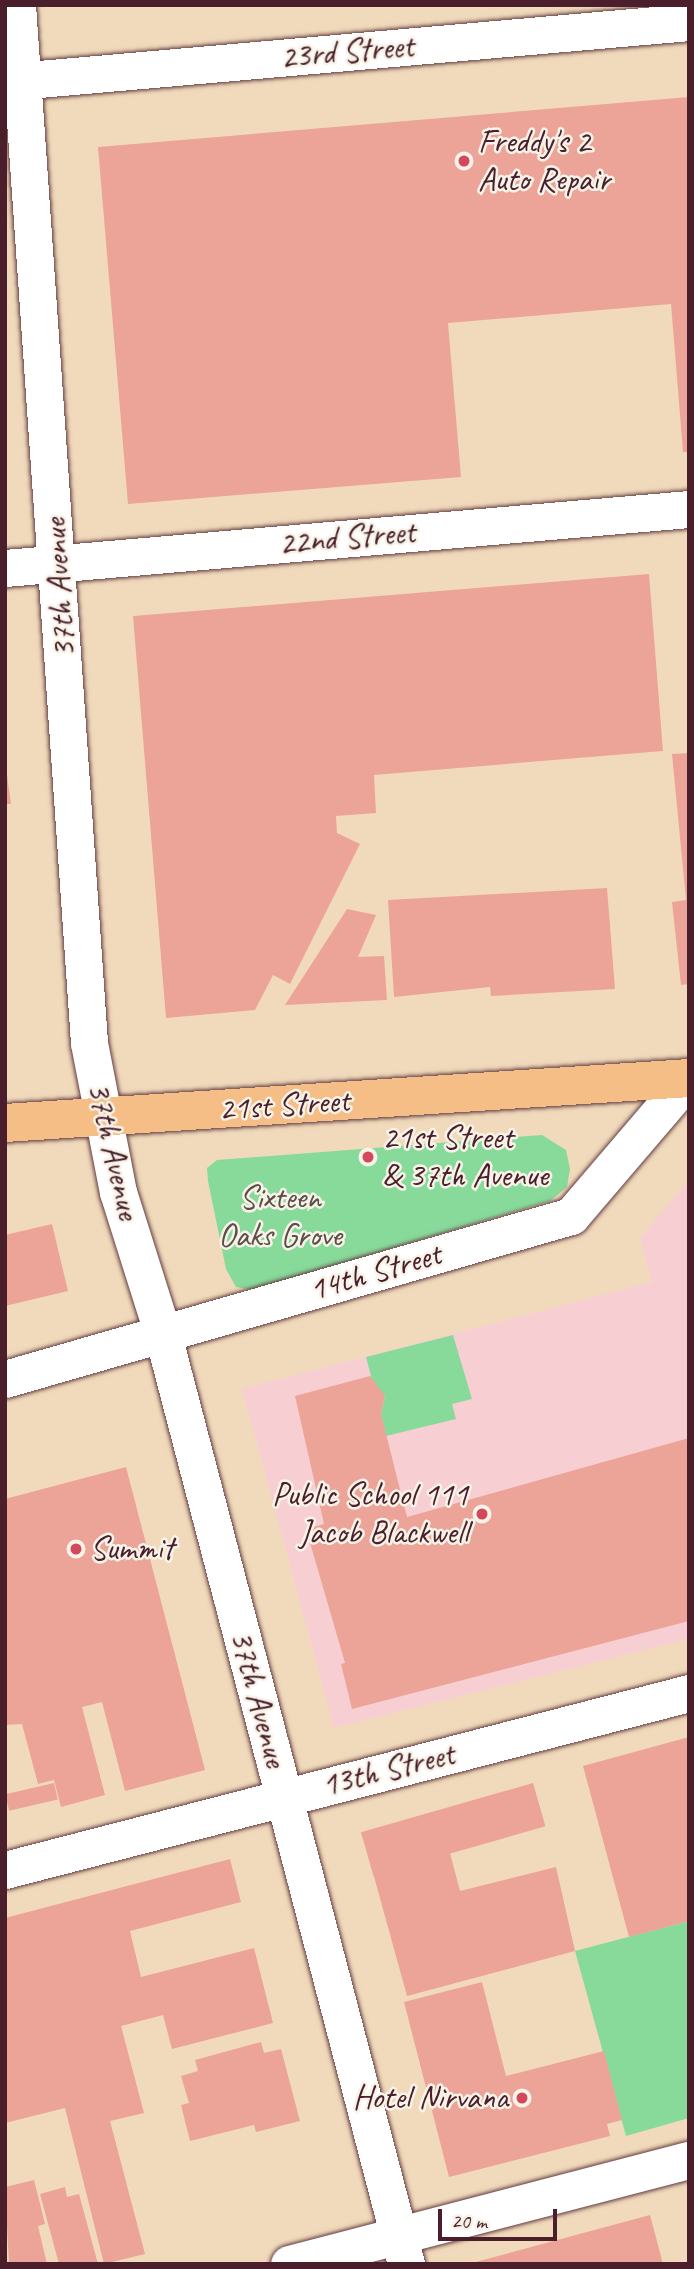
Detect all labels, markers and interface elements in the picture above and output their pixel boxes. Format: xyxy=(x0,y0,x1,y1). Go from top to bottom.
street label: 23rd Street xyxy=(278,26,416,78)
place label: Freddy's 2 Auto Repair xyxy=(478,122,609,200)
marker: Freddy's 2 Auto Repair xyxy=(456,153,472,169)
street label: 22nd Street xyxy=(277,512,417,564)
street label: 37th Avenue xyxy=(35,517,85,659)
street label: 37th Avenue xyxy=(78,1079,148,1223)
street label: 21st Street xyxy=(217,1081,351,1129)
place label: 21st Street & 37th Avenue xyxy=(382,1118,548,1196)
marker: 21st Street & 37th Avenue xyxy=(360,1149,376,1165)
park label: Sixteen Oaks Grove xyxy=(218,1178,342,1256)
street label: 14th Street xyxy=(304,1234,446,1310)
place label: Public School 111 Jacob Blackwell xyxy=(272,1475,468,1553)
marker: Public School 111 Jacob Blackwell xyxy=(474,1506,490,1522)
place label: Summit xyxy=(90,1529,173,1569)
marker: Summit xyxy=(68,1541,84,1557)
street label: 37th Avenue xyxy=(221,1627,295,1771)
street label: 13th Street xyxy=(317,1734,459,1806)
place label: Hotel Nirvana xyxy=(352,2078,508,2118)
marker: Hotel Nirvana xyxy=(514,2090,530,2106)
scale bar xyxy=(442,2196,561,2240)
text: 20 m xyxy=(451,2208,487,2234)

